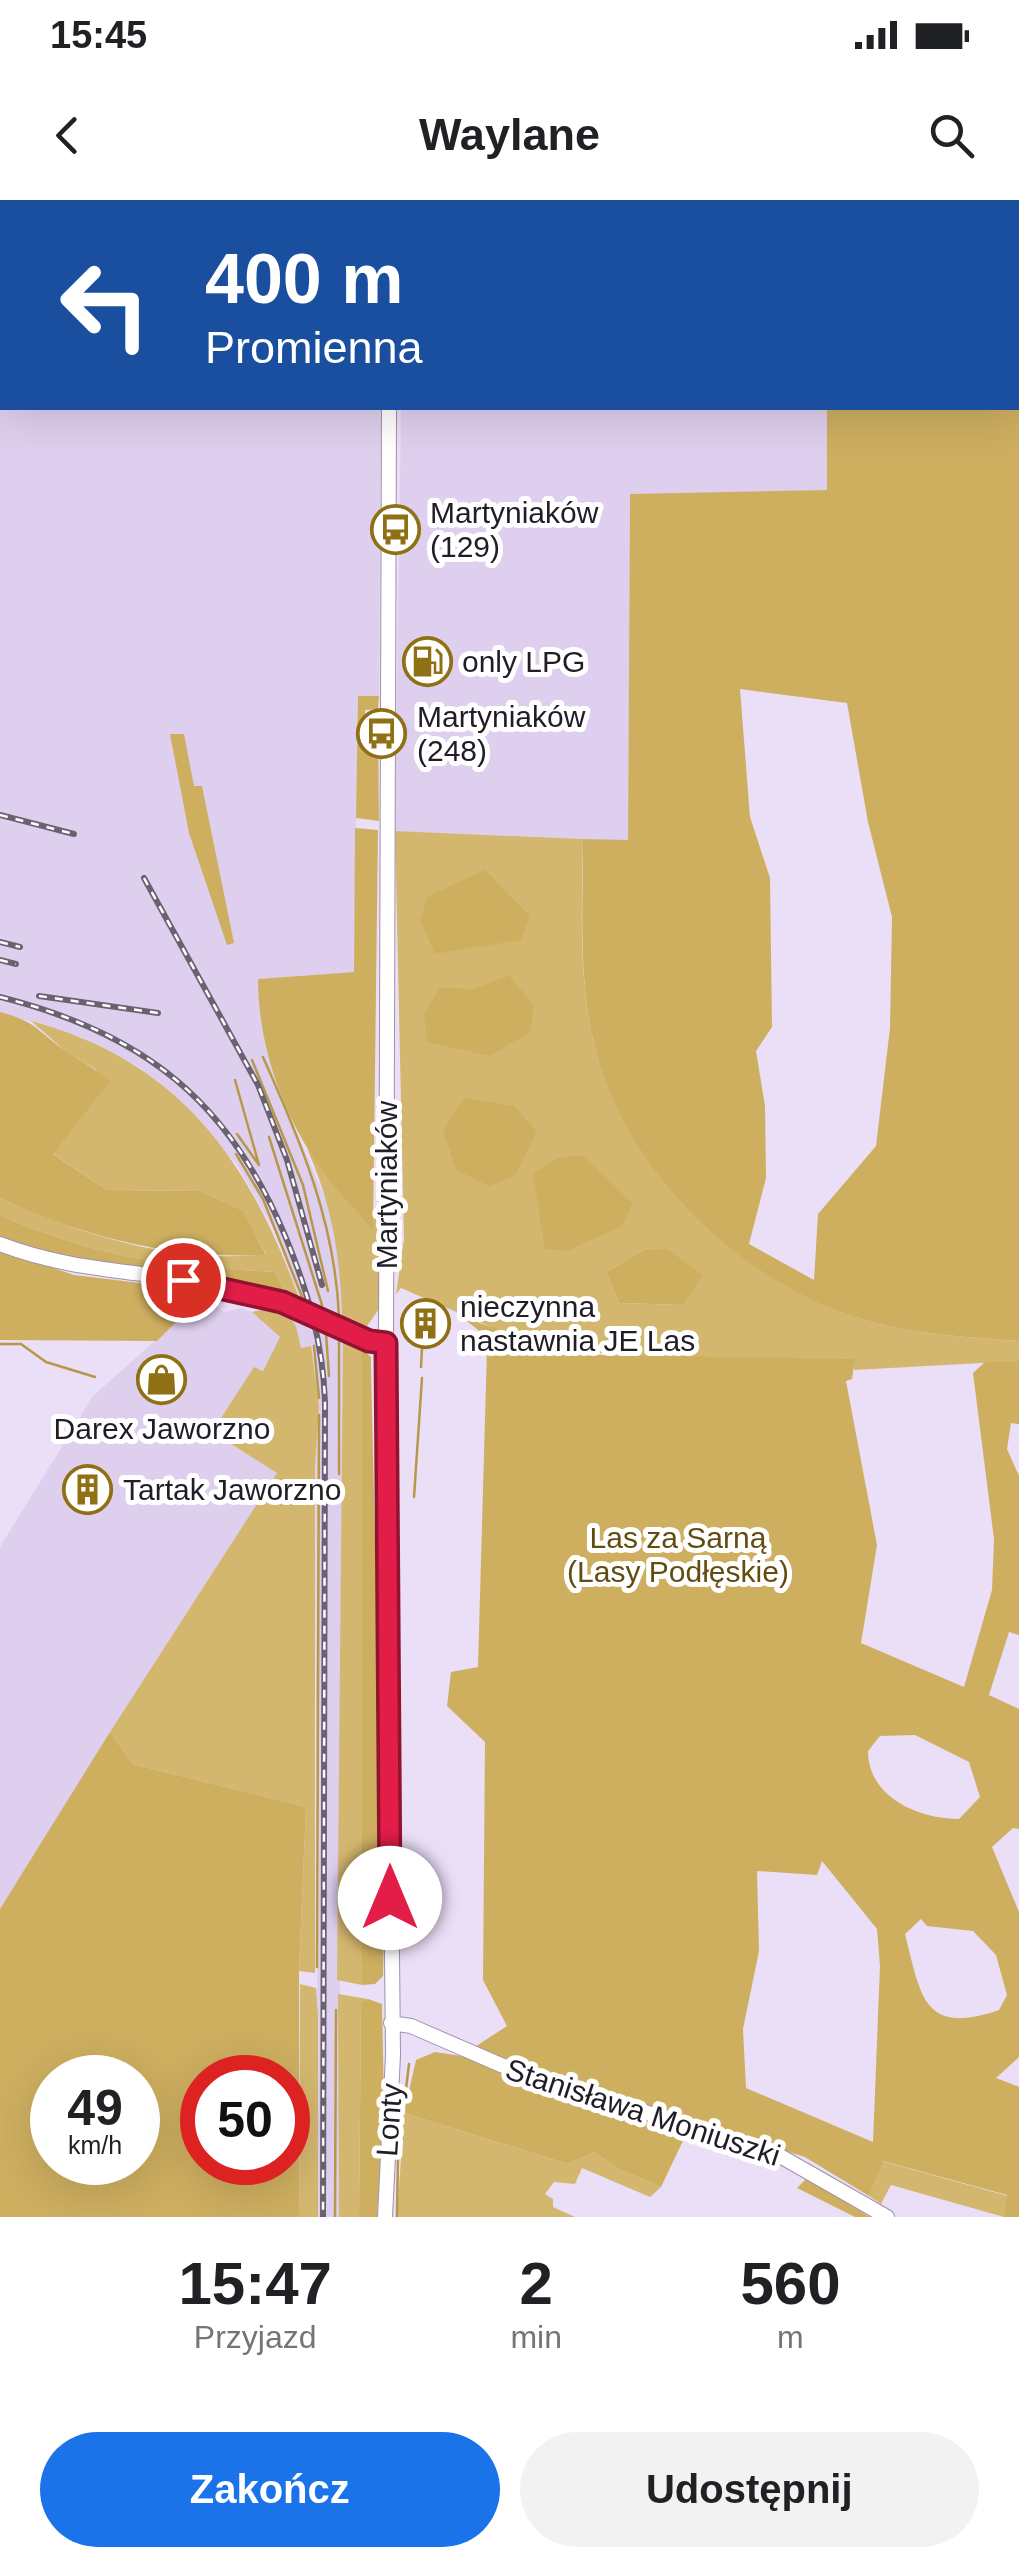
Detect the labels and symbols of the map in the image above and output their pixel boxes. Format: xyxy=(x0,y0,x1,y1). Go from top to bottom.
place label: Martyniaków (129) xyxy=(430,496,599,563)
bus stop icon: Martyniaków (129) xyxy=(369,503,421,555)
fuel station icon: only LPG xyxy=(401,635,453,687)
place label: only LPG xyxy=(462,645,585,678)
place label: Martyniaków (248) xyxy=(417,700,586,767)
bus stop icon: Martyniaków (248) xyxy=(356,707,408,759)
street label: Martyniaków xyxy=(370,1100,403,1269)
pin xyxy=(141,1238,226,1323)
place label: nieczynna nastawnia JE Las xyxy=(460,1290,695,1357)
building icon: nieczynna nastawnia JE Las xyxy=(399,1297,451,1349)
shop icon: Darex Jaworzno xyxy=(136,1353,188,1405)
place label: Darex Jaworzno xyxy=(54,1412,270,1445)
building icon: Tartak Jaworzno xyxy=(62,1463,114,1515)
place label: Tartak Jaworzno xyxy=(123,1473,341,1506)
park label: Las za Sarną (Lasy Podłęskie) xyxy=(567,1521,789,1588)
position arrow xyxy=(338,1846,442,1950)
street label: Stanisława Moniuszki xyxy=(502,2052,784,2172)
speed limit sign: 50 xyxy=(180,2055,310,2185)
street label: Lonty xyxy=(370,2082,408,2158)

